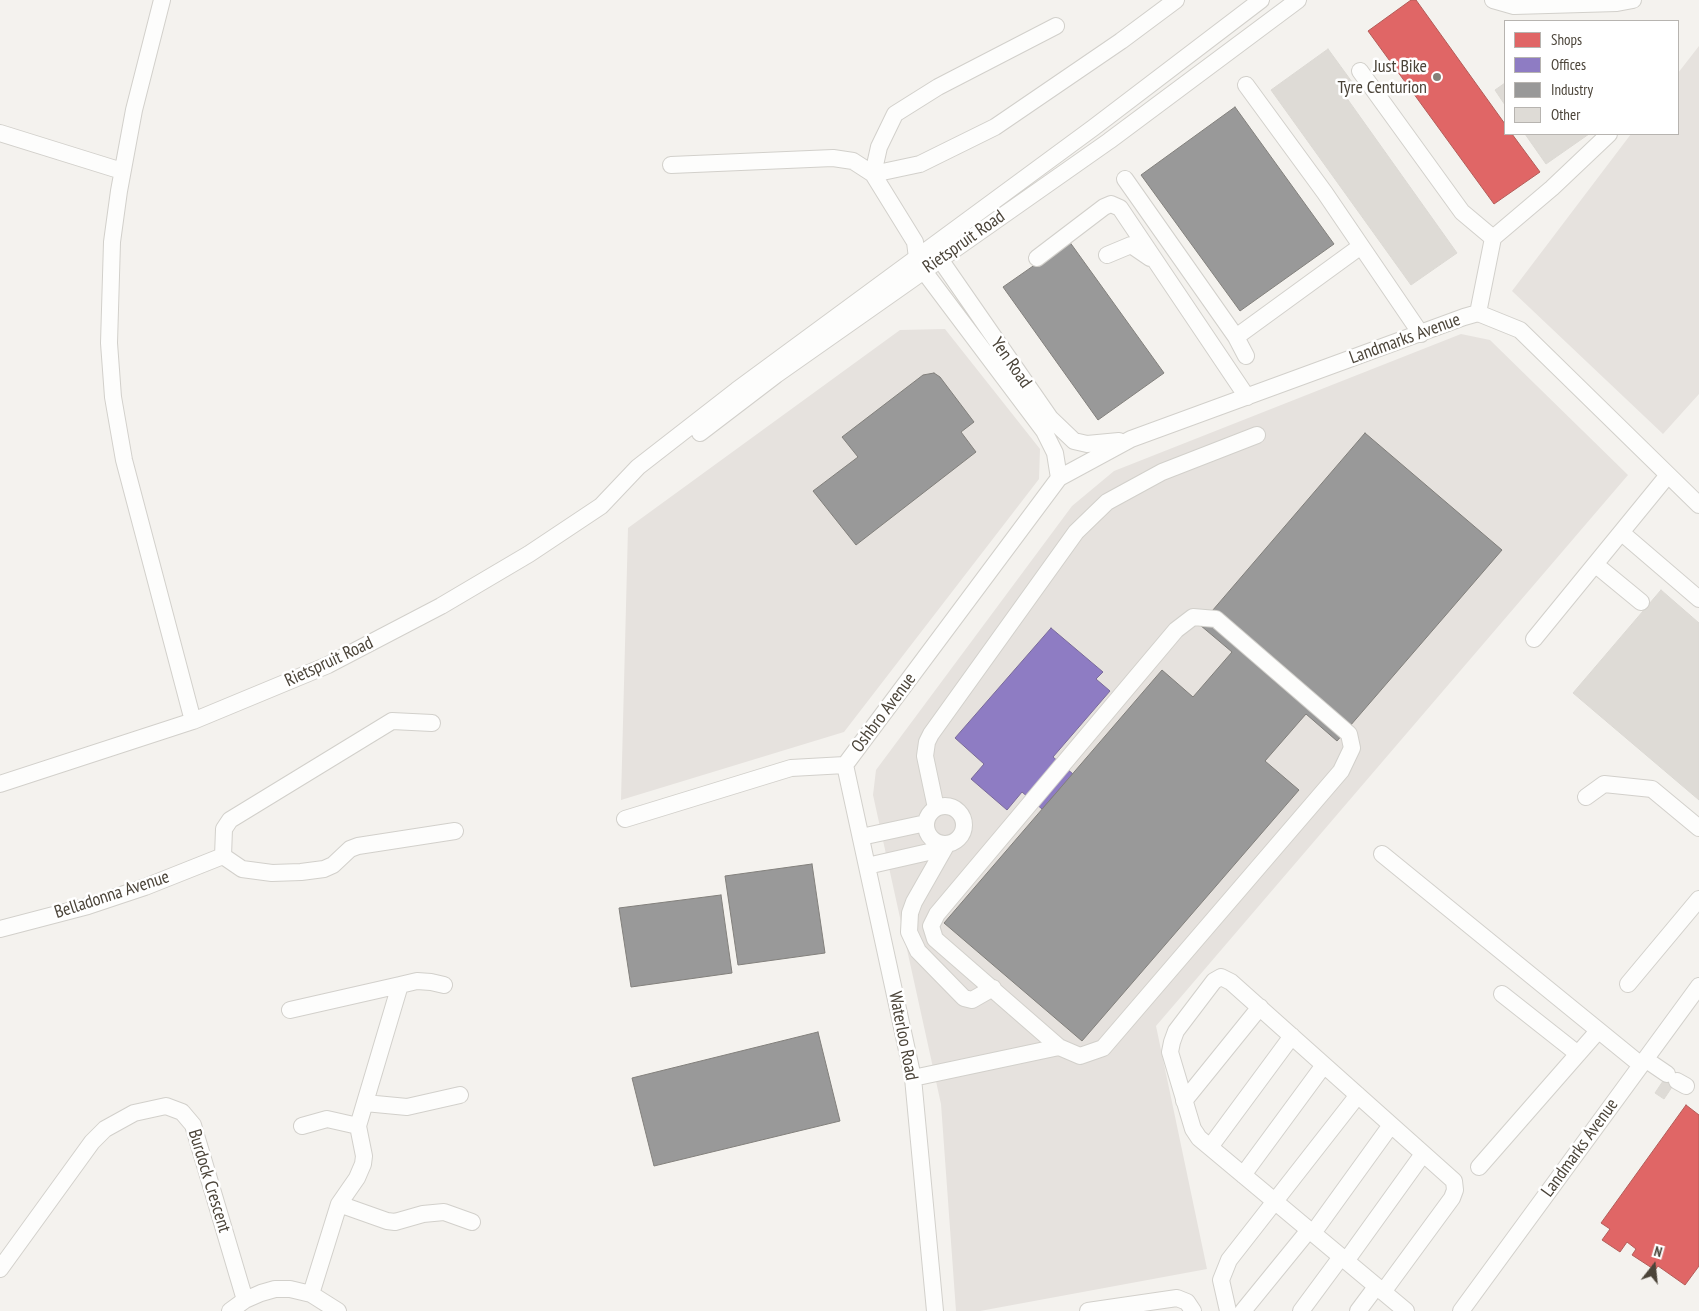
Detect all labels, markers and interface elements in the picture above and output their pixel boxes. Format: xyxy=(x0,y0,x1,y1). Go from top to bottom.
legend xyxy=(1504,20,1679,135)
text: Shops xyxy=(1551,30,1582,49)
text: Offices xyxy=(1551,55,1586,74)
place label: Just Bike Tyre Centurion xyxy=(1338,56,1427,98)
marker: Just Bike Tyre Centurion xyxy=(1431,71,1443,83)
text: Industry xyxy=(1551,80,1593,99)
text: Other xyxy=(1551,105,1580,124)
street label: Rietspruit Road xyxy=(919,206,1009,278)
street label: Landmarks Avenue xyxy=(1347,309,1463,369)
street label: Yen Road xyxy=(986,334,1036,392)
street label: Rietspruit Road xyxy=(281,632,377,692)
street label: Oshbro Avenue xyxy=(847,669,921,757)
street label: Belladonna Avenue xyxy=(52,866,172,924)
street label: Waterloo Road xyxy=(884,990,922,1082)
street label: Landmarks Avenue xyxy=(1537,1095,1623,1201)
street label: Burdock Crescent xyxy=(183,1127,235,1235)
north arrow xyxy=(1629,1241,1679,1291)
text: N xyxy=(1652,1242,1664,1261)

